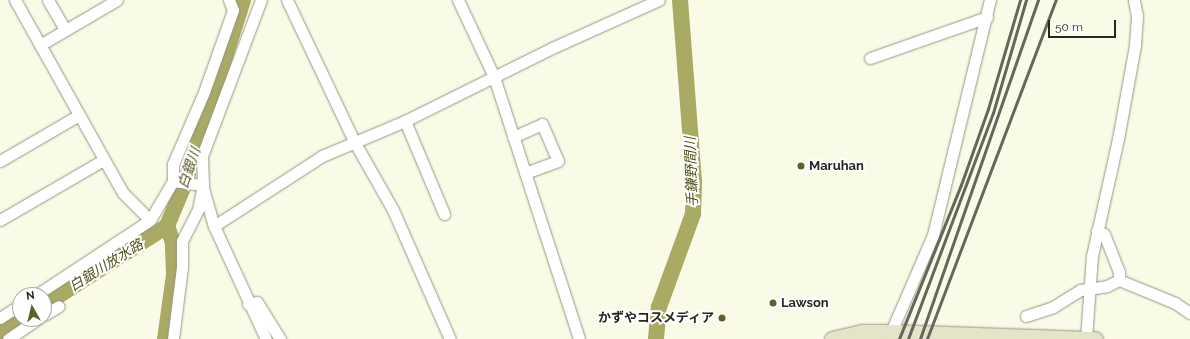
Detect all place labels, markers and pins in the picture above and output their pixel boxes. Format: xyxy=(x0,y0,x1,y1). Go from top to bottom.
place label: Maruhan xyxy=(809,158,864,174)
marker: Maruhan xyxy=(796,161,806,171)
place label: Lawson xyxy=(781,295,829,311)
marker: Lawson xyxy=(768,298,778,308)
place label: かずやコスメディア xyxy=(597,310,714,326)
marker: かずやコスメディア xyxy=(717,313,727,323)

